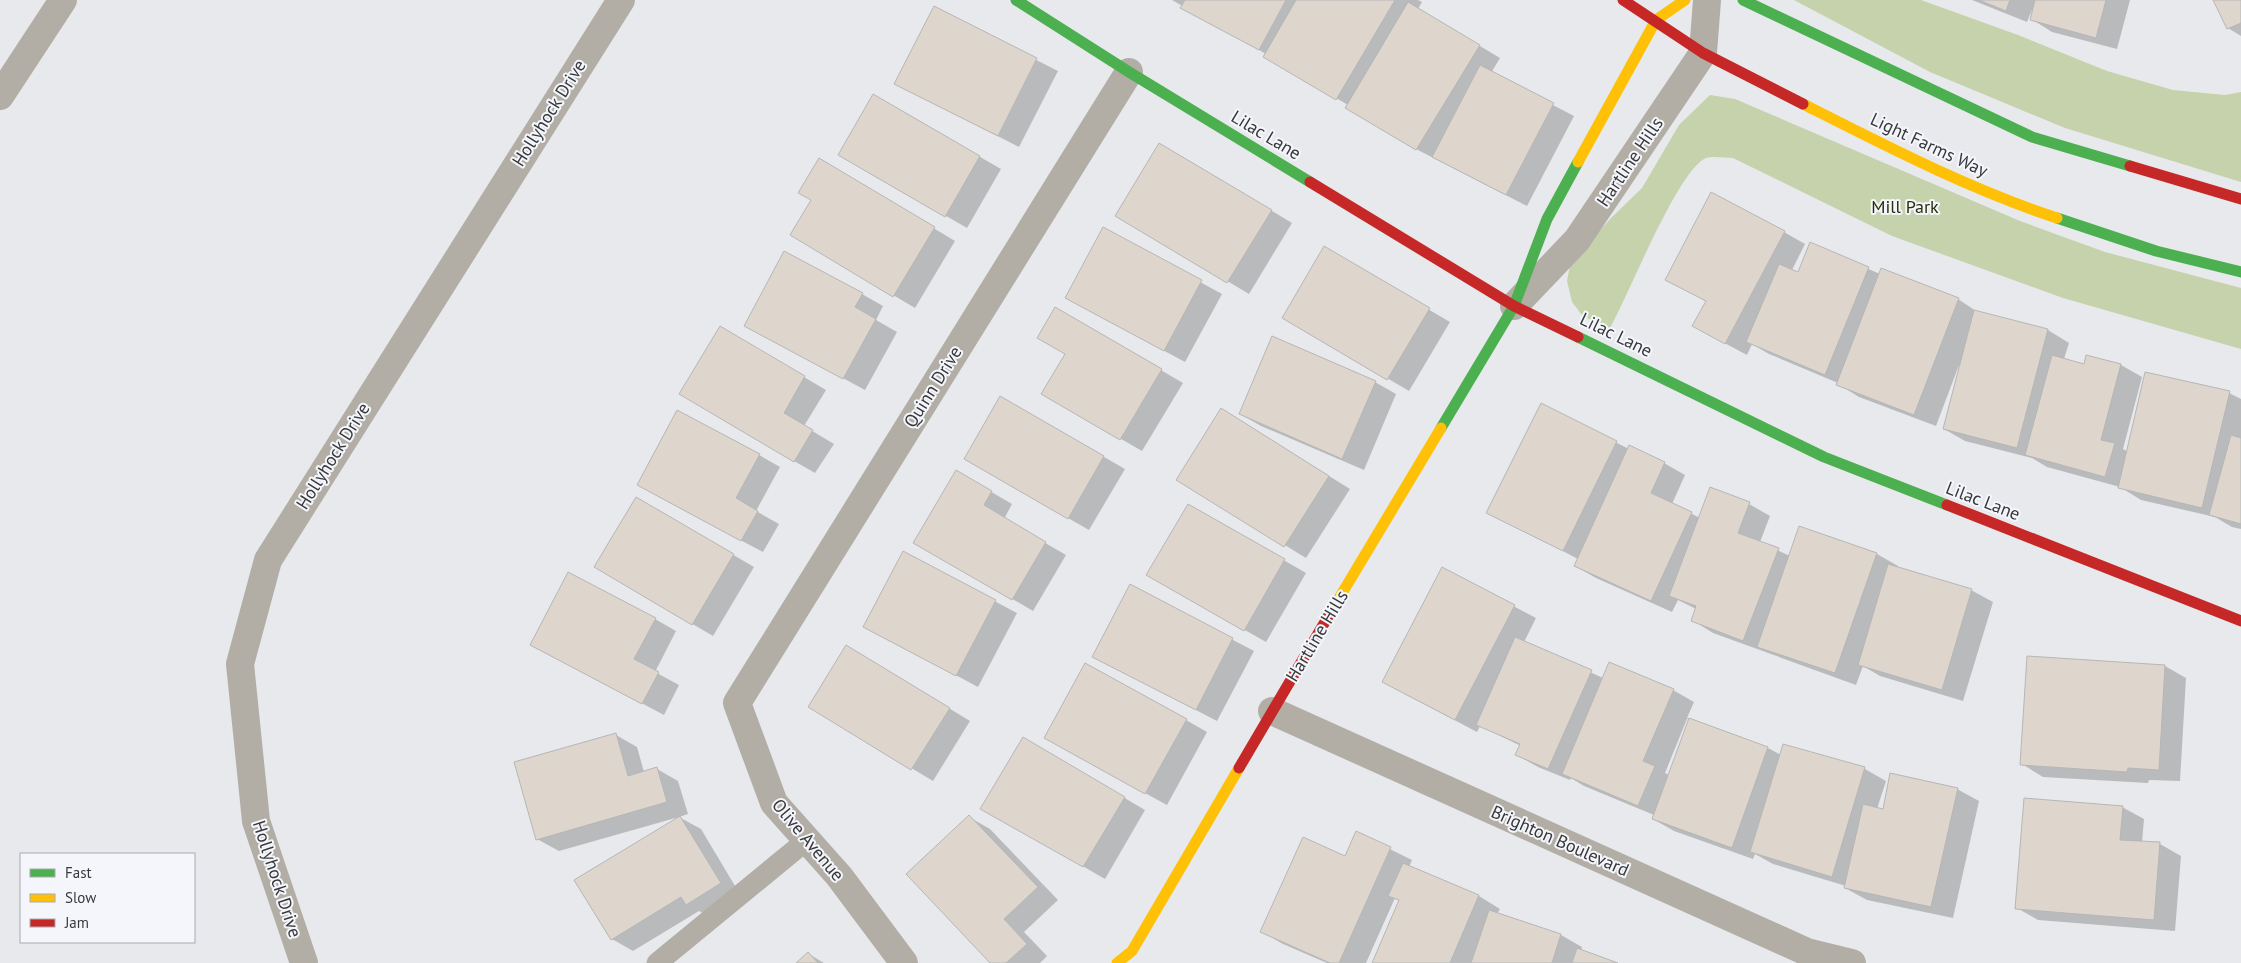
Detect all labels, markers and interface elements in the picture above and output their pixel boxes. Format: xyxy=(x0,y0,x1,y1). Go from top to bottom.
street label: Hollyhock Drive xyxy=(507,55,591,170)
street label: Lilac Lane xyxy=(1227,105,1305,164)
street label: Light Farms Way xyxy=(1867,107,1992,182)
street label: Hartline Hills xyxy=(1591,113,1668,211)
park label: Mill Park xyxy=(1871,195,1939,218)
street label: Lilac Lane xyxy=(1576,307,1656,362)
street label: Quinn Drive xyxy=(899,342,967,432)
street label: Hollyhock Drive xyxy=(291,398,375,513)
street label: Lilac Lane xyxy=(1943,476,2024,525)
street label: Hartline Hills xyxy=(1280,586,1353,686)
street label: Olive Avenue xyxy=(767,794,849,886)
street label: Brighton Boulevard xyxy=(1488,800,1633,881)
street label: Hollyhock Drive xyxy=(248,818,307,940)
legend xyxy=(20,853,195,943)
text: Fast xyxy=(65,863,92,882)
text: Slow xyxy=(65,888,96,907)
text: Jam xyxy=(64,913,89,932)

